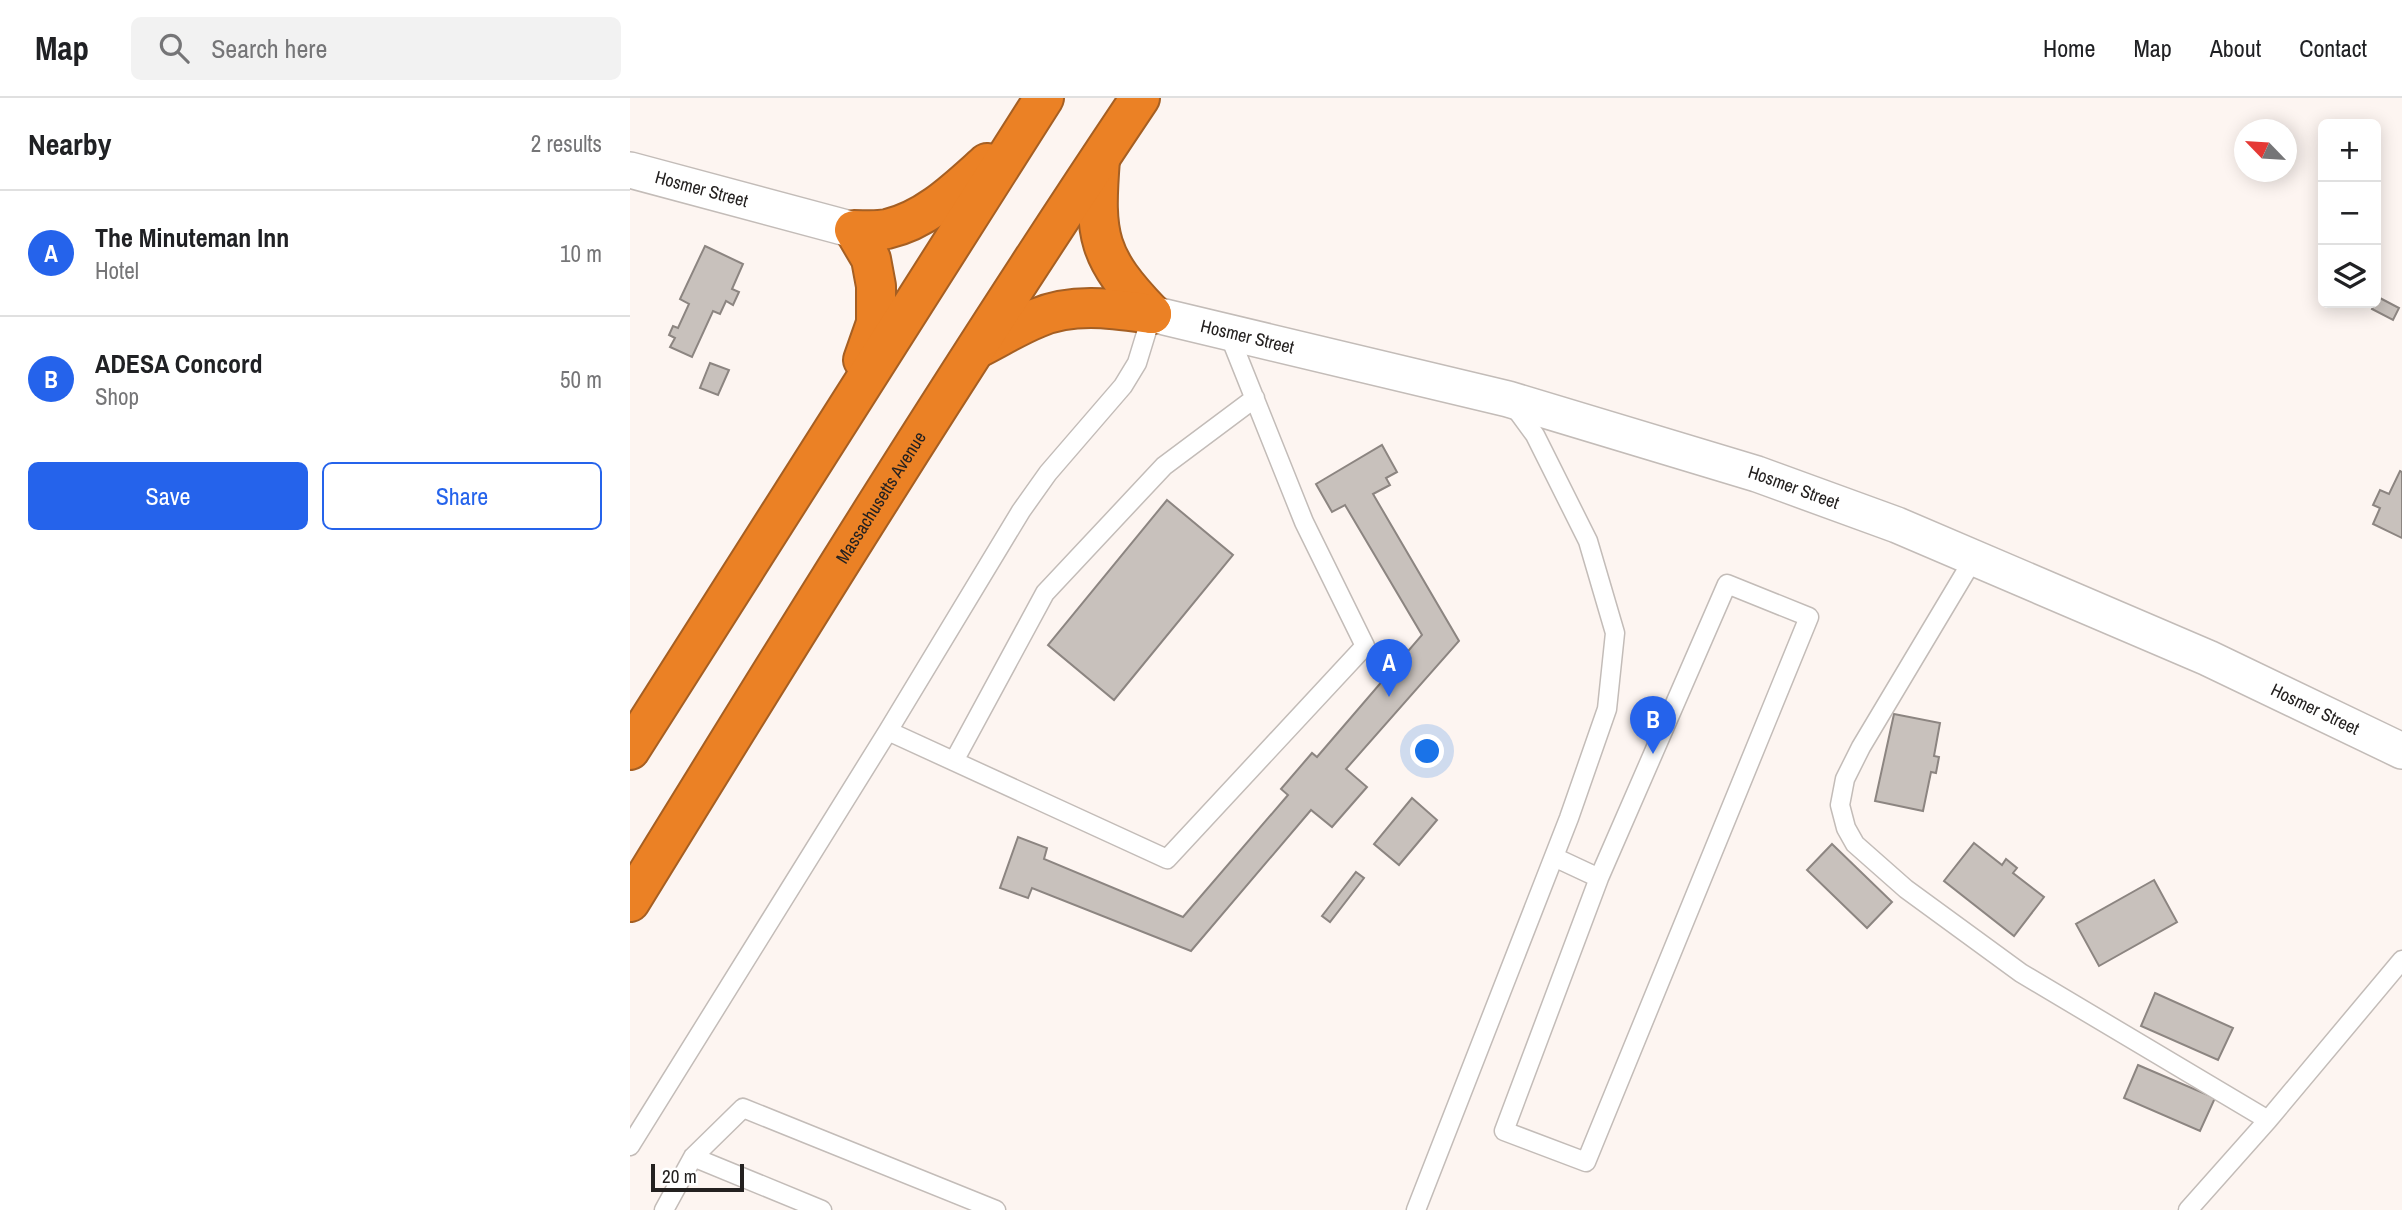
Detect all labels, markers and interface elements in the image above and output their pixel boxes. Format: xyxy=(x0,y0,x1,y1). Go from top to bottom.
search box xyxy=(131,17,621,80)
text: Map xyxy=(35,26,89,70)
icon: search xyxy=(155,29,193,67)
text: Search here xyxy=(211,31,327,66)
text: Home xyxy=(2043,32,2095,64)
text: Map xyxy=(2133,32,2172,64)
text: About xyxy=(2210,32,2261,64)
text: Contact xyxy=(2299,32,2367,64)
north arrow xyxy=(2234,119,2297,182)
map controls xyxy=(2318,119,2381,308)
button: + xyxy=(2318,119,2381,182)
text: Nearby xyxy=(28,124,111,164)
text: 2 results xyxy=(531,128,602,159)
street label: Hosmer Street xyxy=(652,164,751,213)
button: − xyxy=(2318,182,2381,245)
text: The Minuteman Inn xyxy=(95,220,289,255)
text: A xyxy=(44,238,58,269)
text: 10 m xyxy=(560,238,602,269)
button: layers xyxy=(2318,245,2381,308)
text: Hotel xyxy=(95,255,139,286)
street label: Hosmer Street xyxy=(1198,313,1297,359)
text: ADESA Concord xyxy=(95,346,262,381)
text: B xyxy=(44,364,58,395)
text: 50 m xyxy=(560,364,602,395)
text: Shop xyxy=(95,381,139,412)
street label: Massachusetts Avenue xyxy=(830,426,932,568)
street label: Hosmer Street xyxy=(1745,459,1843,515)
button: Save xyxy=(28,462,308,530)
button: Share xyxy=(322,462,602,530)
pin: A xyxy=(1366,639,1412,697)
street label: Hosmer Street xyxy=(2267,677,2364,741)
pin: B xyxy=(1630,696,1676,754)
your location xyxy=(1410,734,1444,768)
scale bar xyxy=(651,1161,744,1193)
text: 20 m xyxy=(662,1163,697,1189)

